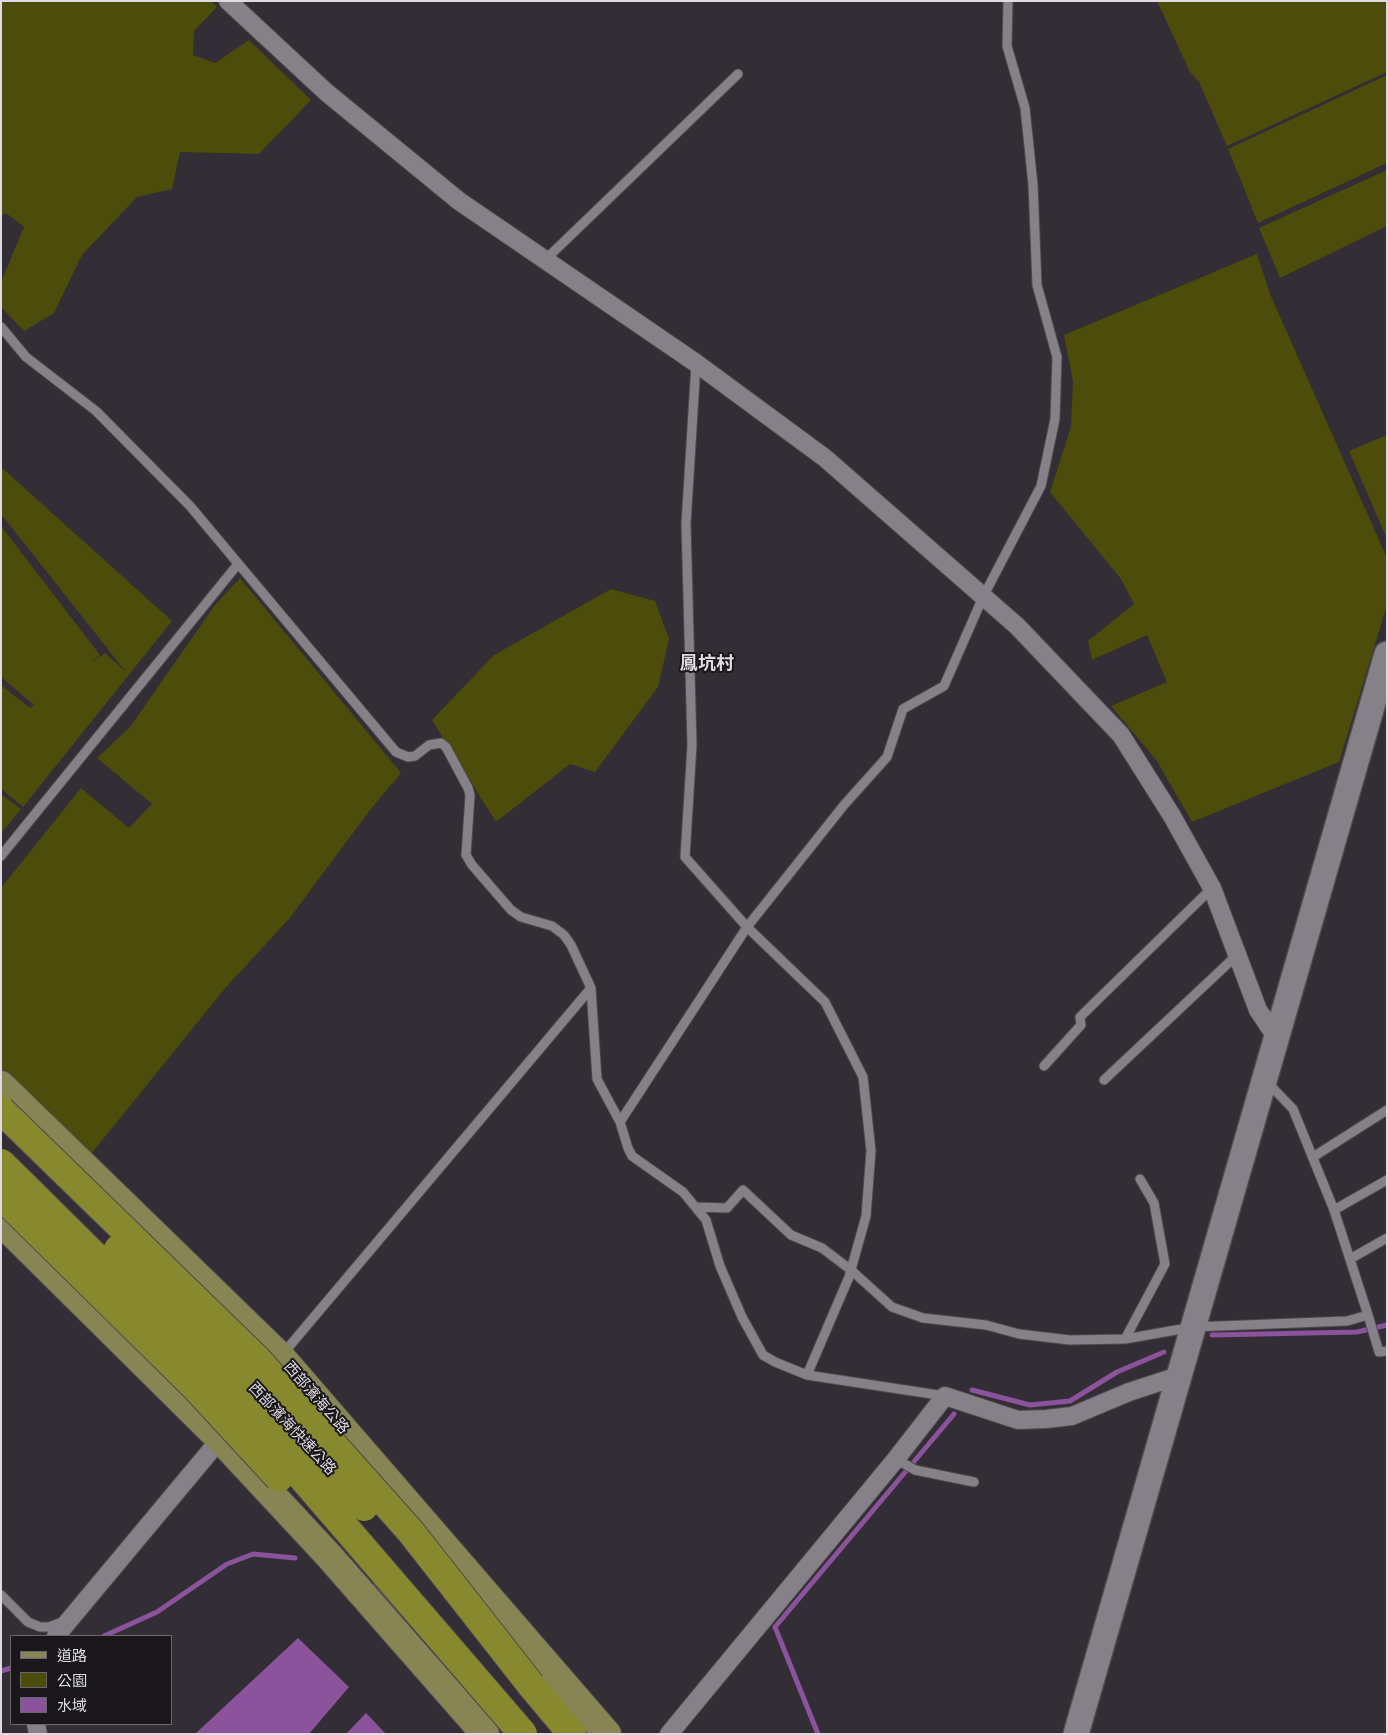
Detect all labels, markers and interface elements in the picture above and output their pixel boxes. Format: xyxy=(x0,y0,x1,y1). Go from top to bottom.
district label: 鳳坑村 xyxy=(680,653,734,675)
street label: 西部濱海公路 xyxy=(280,1358,352,1438)
street label: 西部濱海快速公路 xyxy=(244,1379,340,1479)
legend xyxy=(10,1635,172,1725)
text: 道路 xyxy=(57,1646,87,1665)
text: 公園 xyxy=(57,1671,87,1690)
text: 水域 xyxy=(57,1696,87,1715)

